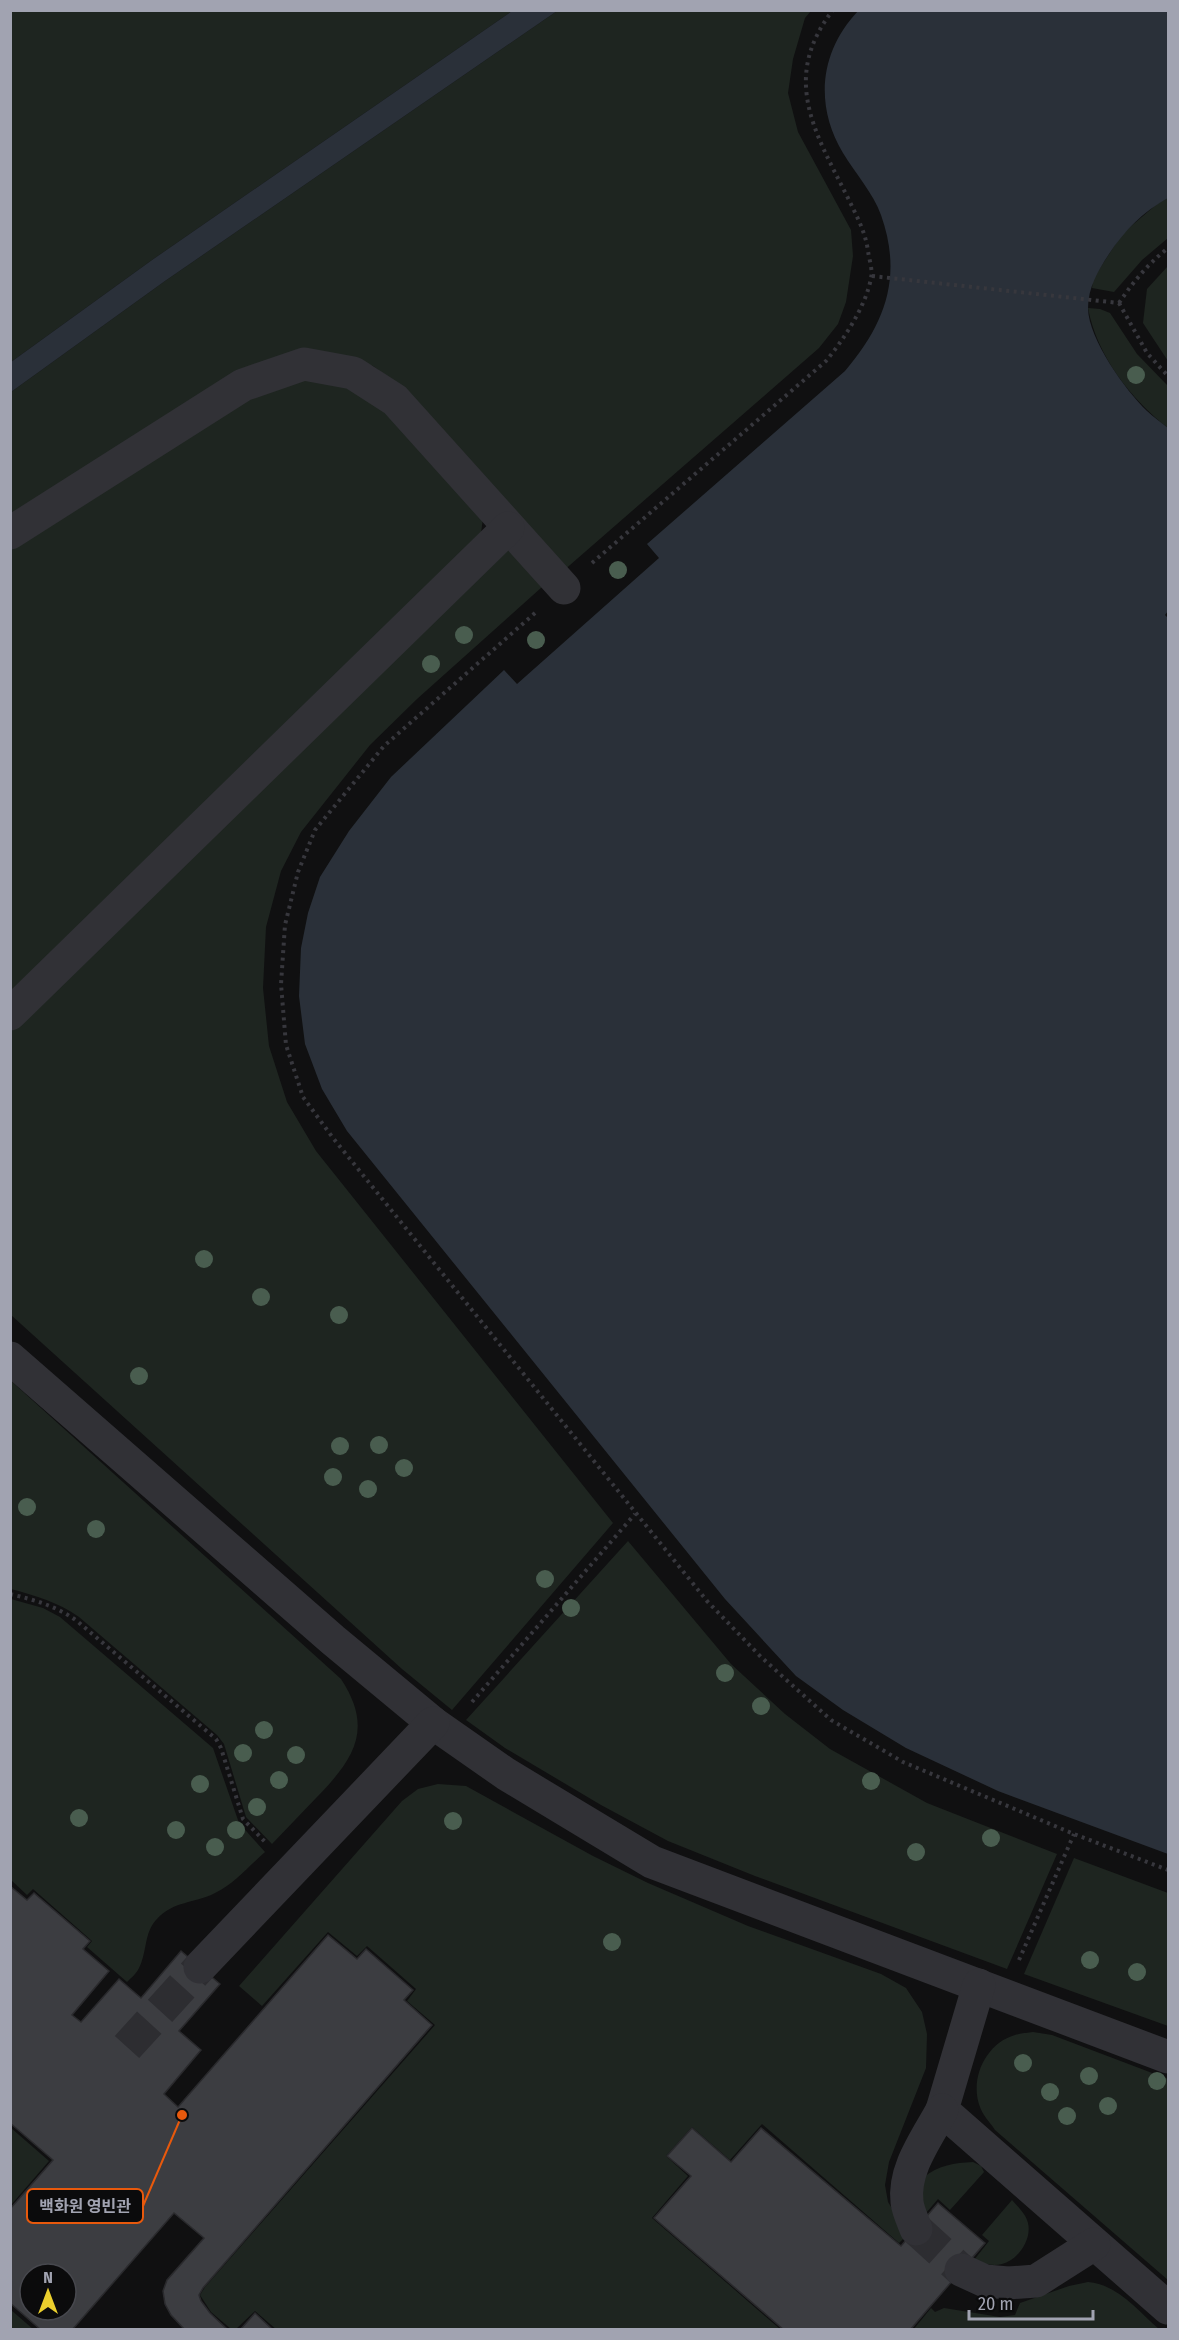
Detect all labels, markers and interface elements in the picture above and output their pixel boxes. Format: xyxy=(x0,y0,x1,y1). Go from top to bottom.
callout: 백화원 영빈관 xyxy=(27,2189,143,2223)
text: 백화원 영빈관 xyxy=(39,2197,131,2216)
north arrow xyxy=(18,2262,78,2322)
text: N xyxy=(43,2268,53,2287)
scale bar xyxy=(969,2283,1094,2321)
text: 20 m xyxy=(978,2293,1013,2315)

